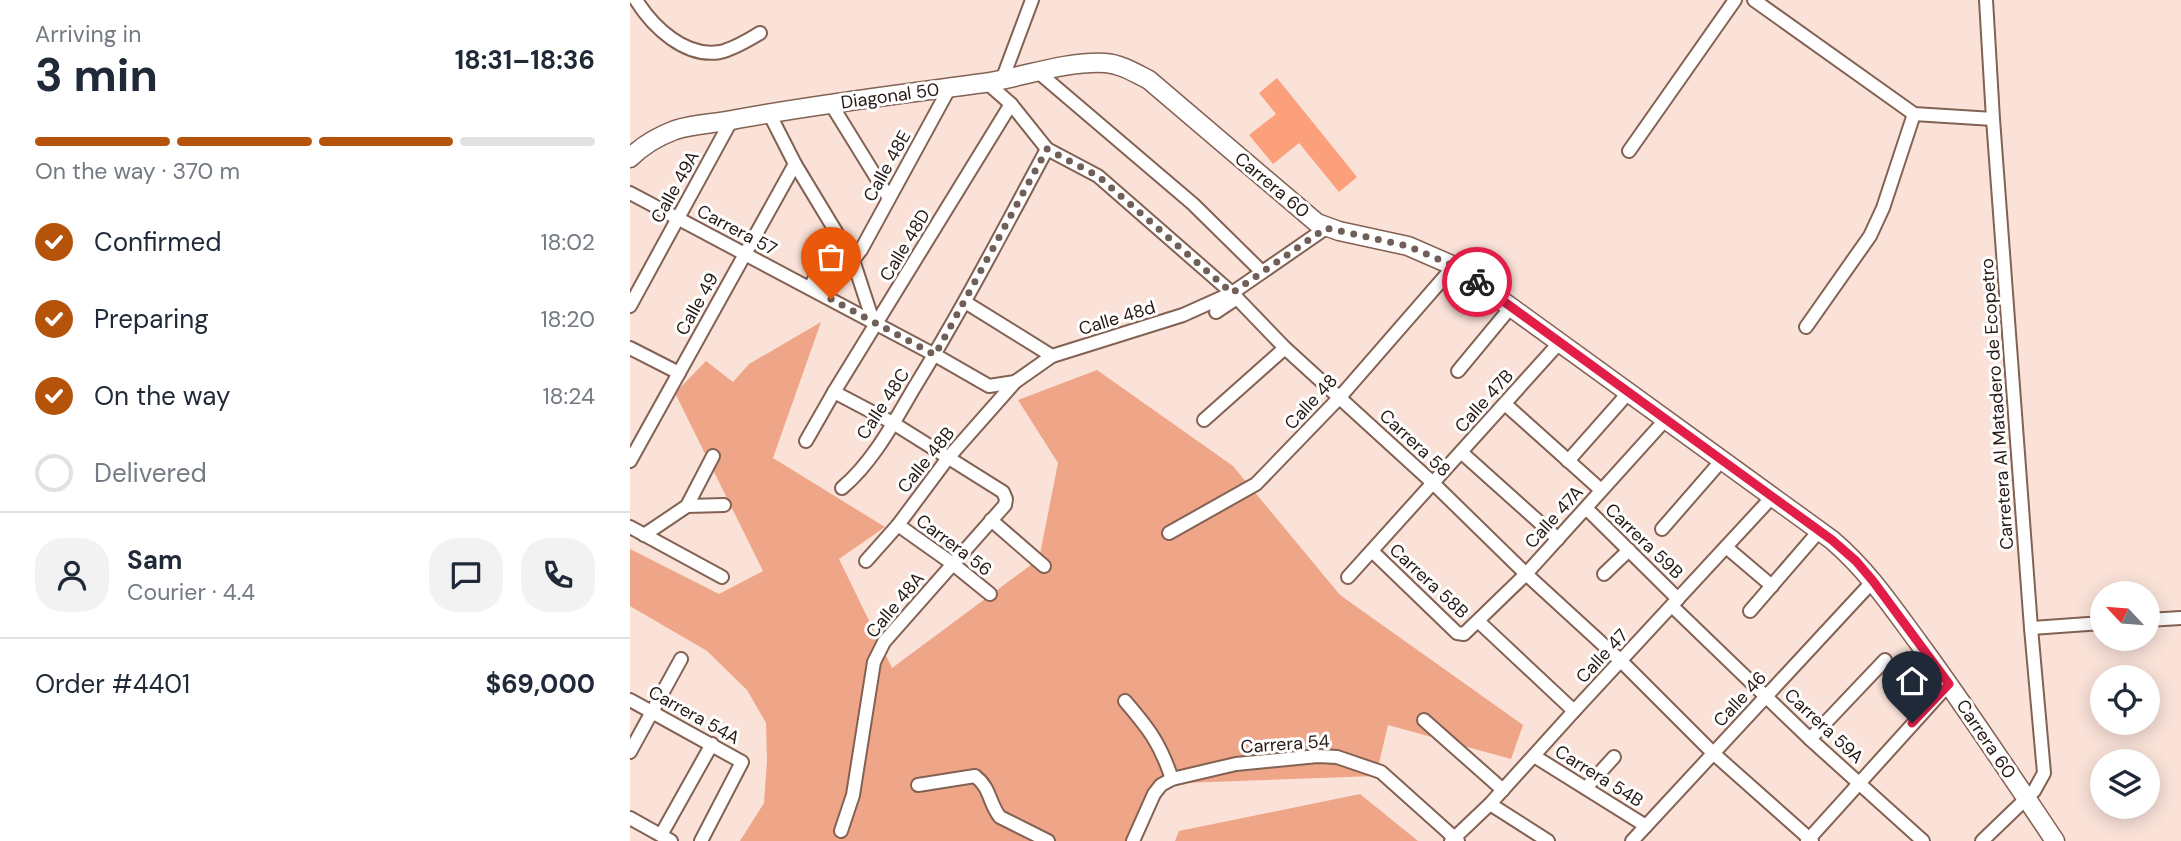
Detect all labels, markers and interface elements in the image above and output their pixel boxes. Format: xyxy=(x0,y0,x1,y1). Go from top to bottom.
text: Arriving in xyxy=(35,19,141,49)
text: 18:31–18:36 xyxy=(455,43,595,77)
text: 3 min xyxy=(35,45,158,105)
street label: Diagonal 50 xyxy=(839,77,941,115)
street label: Calle 48E xyxy=(858,126,916,206)
street label: Calle 49A xyxy=(645,147,705,227)
street label: Carrera 60 xyxy=(1230,147,1314,223)
text: On the way · 370 m xyxy=(35,156,240,186)
street label: Carrera 57 xyxy=(693,199,781,261)
street label: Calle 48D xyxy=(874,205,936,285)
icon: check xyxy=(35,223,73,261)
text: Confirmed xyxy=(94,225,221,259)
text: 18:02 xyxy=(540,227,595,257)
pin xyxy=(801,227,861,299)
icon: bag xyxy=(812,238,850,276)
courier xyxy=(1442,247,1512,317)
street label: Carretera Al Matadero de Ecopetro xyxy=(1975,257,2019,551)
icon: bike xyxy=(1458,263,1496,301)
street label: Calle 49 xyxy=(670,268,724,340)
street label: Calle 48d xyxy=(1076,295,1158,341)
icon: check xyxy=(35,300,73,338)
text: Preparing xyxy=(94,302,209,336)
text: 18:20 xyxy=(540,304,595,334)
street label: Calle 48C xyxy=(851,364,915,444)
street label: Calle 47B xyxy=(1449,364,1519,438)
street label: Calle 48 xyxy=(1279,369,1343,435)
icon: check xyxy=(35,377,73,415)
text: On the way xyxy=(94,379,230,413)
text: 18:24 xyxy=(542,381,595,411)
street label: Carrera 58 xyxy=(1374,404,1456,482)
street label: Calle 48B xyxy=(892,422,960,498)
text: Delivered xyxy=(94,456,207,490)
street label: Calle 47A xyxy=(1519,480,1589,554)
street label: Carrera 59B xyxy=(1600,498,1688,584)
street label: Carrera 56 xyxy=(911,509,997,581)
button: person xyxy=(35,538,109,612)
button: chat xyxy=(429,538,503,612)
button: phone xyxy=(521,538,595,612)
street label: Carrera 58B xyxy=(1384,538,1474,624)
text: Sam xyxy=(127,543,182,577)
street label: Calle 48A xyxy=(860,567,930,643)
text: Courier · 4.4 xyxy=(127,577,255,607)
north arrow xyxy=(2090,581,2160,651)
map controls xyxy=(2090,581,2160,819)
street label: Calle 47 xyxy=(1571,624,1633,688)
pin xyxy=(1882,651,1942,723)
icon: home xyxy=(1893,662,1931,700)
button: locate xyxy=(2090,665,2160,735)
street label: Calle 46 xyxy=(1708,666,1772,732)
text: Order #4401 xyxy=(35,667,190,701)
text: $69,000 xyxy=(486,667,595,701)
street label: Carrera 54A xyxy=(644,680,744,750)
street label: Carrera 59A xyxy=(1779,683,1869,769)
street label: Carrera 60 xyxy=(1951,695,2021,783)
street label: Carrera 54 xyxy=(1240,729,1330,759)
street label: Carrera 54B xyxy=(1550,739,1648,813)
button: layers xyxy=(2090,749,2160,819)

